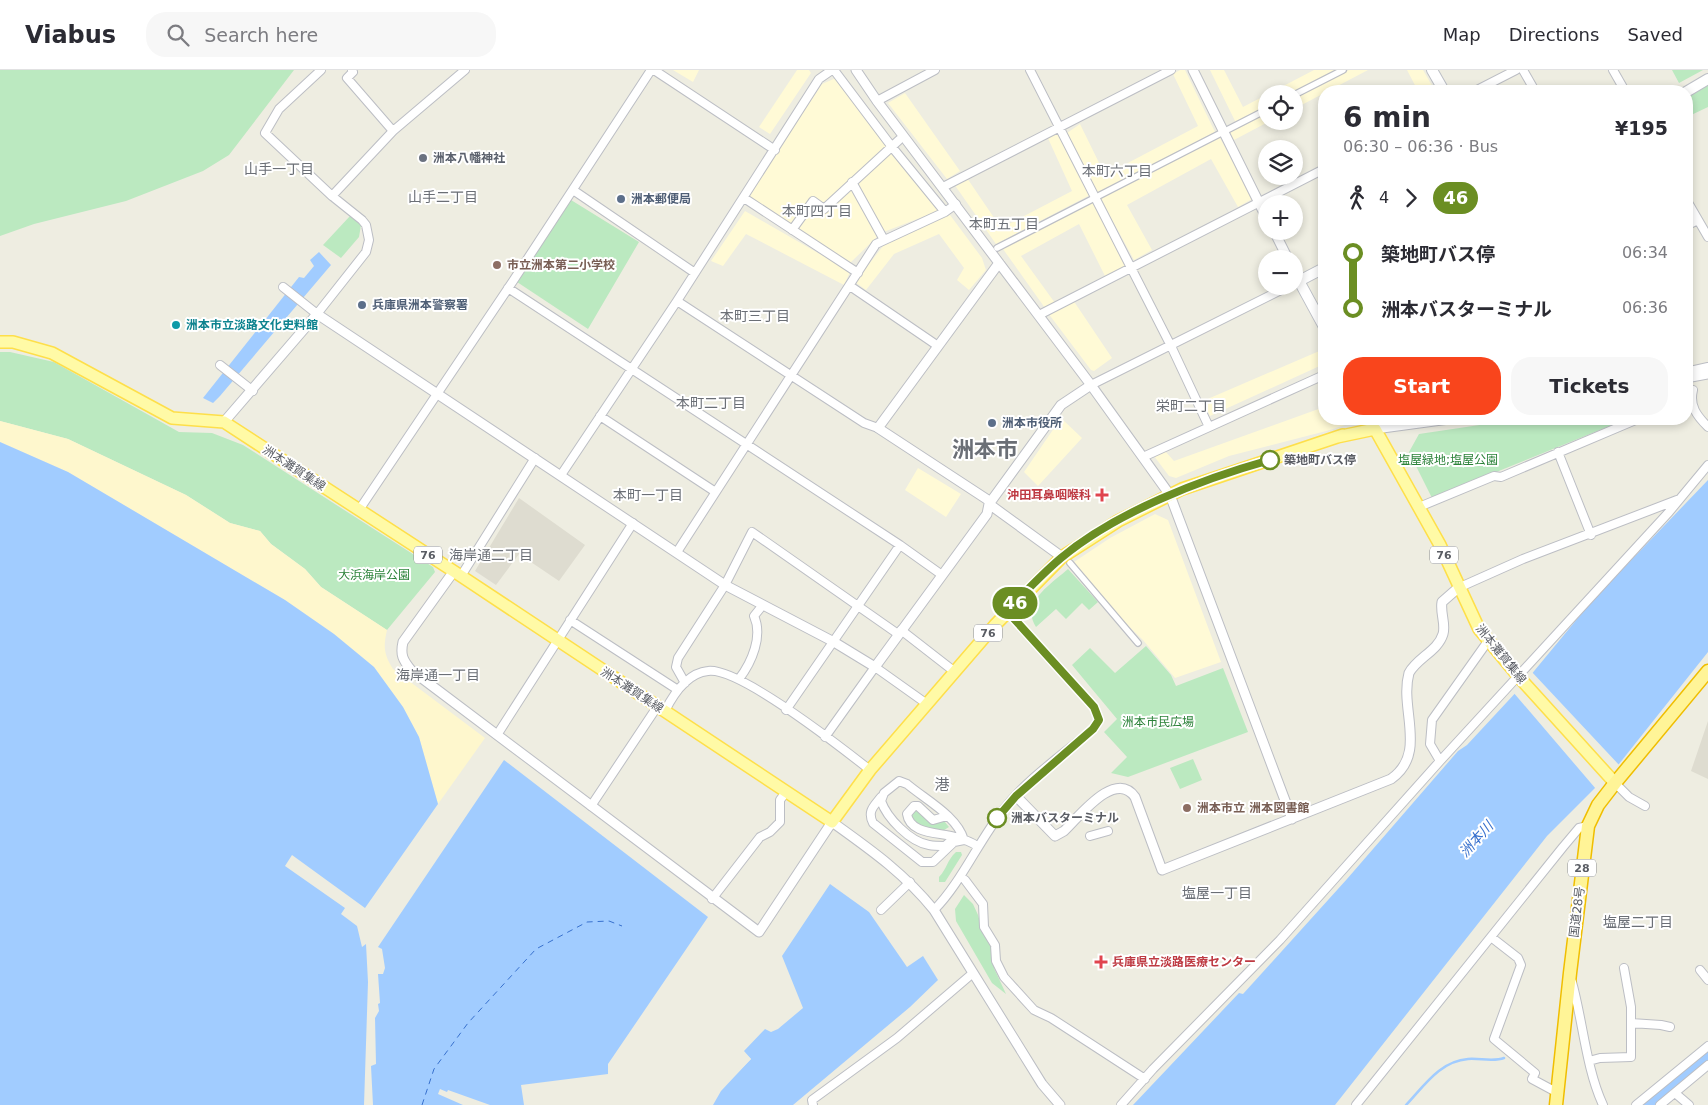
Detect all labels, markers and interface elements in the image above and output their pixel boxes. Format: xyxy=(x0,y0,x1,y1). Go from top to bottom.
search box xyxy=(146,12,496,57)
text: Viabus xyxy=(25,21,116,49)
icon: search xyxy=(164,21,192,49)
text: Search here xyxy=(204,24,318,46)
text: Map xyxy=(1443,24,1481,45)
text: Directions xyxy=(1509,24,1599,45)
text: Saved xyxy=(1627,24,1683,45)
map controls xyxy=(1258,85,1303,295)
button: locate xyxy=(1258,85,1303,130)
text: 6 min xyxy=(1343,101,1431,134)
text: ¥195 xyxy=(1615,117,1668,139)
text: 06:30 – 06:36 · Bus xyxy=(1343,137,1498,156)
button: layers xyxy=(1258,140,1303,185)
place label: 洲本八幡神社 xyxy=(433,151,505,165)
marker: 洲本八幡神社 xyxy=(417,152,429,164)
district label: 山手一丁目 xyxy=(244,161,314,177)
district label: 本町六丁目 xyxy=(1082,163,1152,179)
icon: walk xyxy=(1343,184,1371,212)
icon: forward xyxy=(1397,184,1425,212)
text: 46 xyxy=(1443,187,1468,208)
text: 4 xyxy=(1379,188,1389,207)
district label: 山手二丁目 xyxy=(408,189,478,205)
place label: 洲本郵便局 xyxy=(631,192,691,206)
marker: 洲本郵便局 xyxy=(615,193,627,205)
button: + xyxy=(1258,195,1303,240)
district label: 本町四丁目 xyxy=(782,203,852,219)
district label: 本町五丁目 xyxy=(969,216,1039,232)
text: 築地町バス停 xyxy=(1381,243,1495,265)
text: 06:34 xyxy=(1622,243,1668,262)
button: − xyxy=(1258,250,1303,295)
place label: 市立洲本第二小学校 xyxy=(507,258,615,272)
marker: 市立洲本第二小学校 xyxy=(491,259,503,271)
place label: 兵庫県洲本警察署 xyxy=(372,298,468,312)
text: 洲本バスターミナル xyxy=(1381,298,1552,320)
text: 06:36 xyxy=(1622,298,1668,317)
marker: 兵庫県洲本警察署 xyxy=(356,299,368,311)
district label: 本町三丁目 xyxy=(720,308,790,324)
place label: 洲本市立淡路文化史料館 xyxy=(186,318,318,332)
marker: 洲本市立淡路文化史料館 xyxy=(170,319,182,331)
button: Start xyxy=(1343,357,1501,415)
button: Tickets xyxy=(1511,357,1668,415)
district label: 本町二丁目 xyxy=(676,395,746,411)
district label: 栄町二丁目 xyxy=(1156,398,1226,414)
place label: 洲本市役所 xyxy=(1002,416,1062,430)
marker: 洲本市役所 xyxy=(986,417,998,429)
district label: 洲本市 xyxy=(952,437,1018,462)
street label: 洲本灘賀集線 xyxy=(260,443,328,493)
marker: 築地町バス停 xyxy=(1260,450,1280,470)
place label: 築地町バス停 xyxy=(1284,453,1356,467)
park label: 塩屋緑地;塩屋公園 xyxy=(1398,453,1498,467)
district label: 本町一丁目 xyxy=(613,487,683,503)
place label: 沖田耳鼻咽喉科 xyxy=(1007,488,1091,502)
marker: 沖田耳鼻咽喉科 xyxy=(1095,488,1109,502)
road number: 76 xyxy=(414,546,442,564)
road number: 76 xyxy=(1430,546,1458,564)
district label: 海岸通二丁目 xyxy=(449,547,533,563)
park label: 大浜海岸公園 xyxy=(338,568,410,582)
line badge: 46 xyxy=(992,587,1038,619)
text: 46 xyxy=(1002,592,1028,613)
street label: 洲本灘賀集線 xyxy=(1473,622,1529,686)
road number: 76 xyxy=(974,624,1002,642)
street label: 洲本灘賀集線 xyxy=(598,665,666,715)
district label: 海岸通一丁目 xyxy=(396,667,480,683)
park label: 洲本市民広場 xyxy=(1122,715,1194,729)
district label: 港 xyxy=(934,776,950,794)
place label: 洲本市立 洲本図書館 xyxy=(1197,801,1309,815)
marker: 洲本市立 洲本図書館 xyxy=(1181,802,1193,814)
marker: 洲本バスターミナル xyxy=(987,808,1007,828)
place label: 洲本バスターミナル xyxy=(1011,811,1119,825)
water label: 洲本川 xyxy=(1456,817,1497,860)
road number: 28 xyxy=(1568,860,1596,876)
district label: 塩屋一丁目 xyxy=(1182,885,1252,901)
street label: 国道28号 xyxy=(1567,886,1587,938)
district label: 塩屋二丁目 xyxy=(1603,914,1673,930)
marker: 兵庫県立淡路医療センター xyxy=(1094,955,1108,969)
place label: 兵庫県立淡路医療センター xyxy=(1112,955,1256,969)

